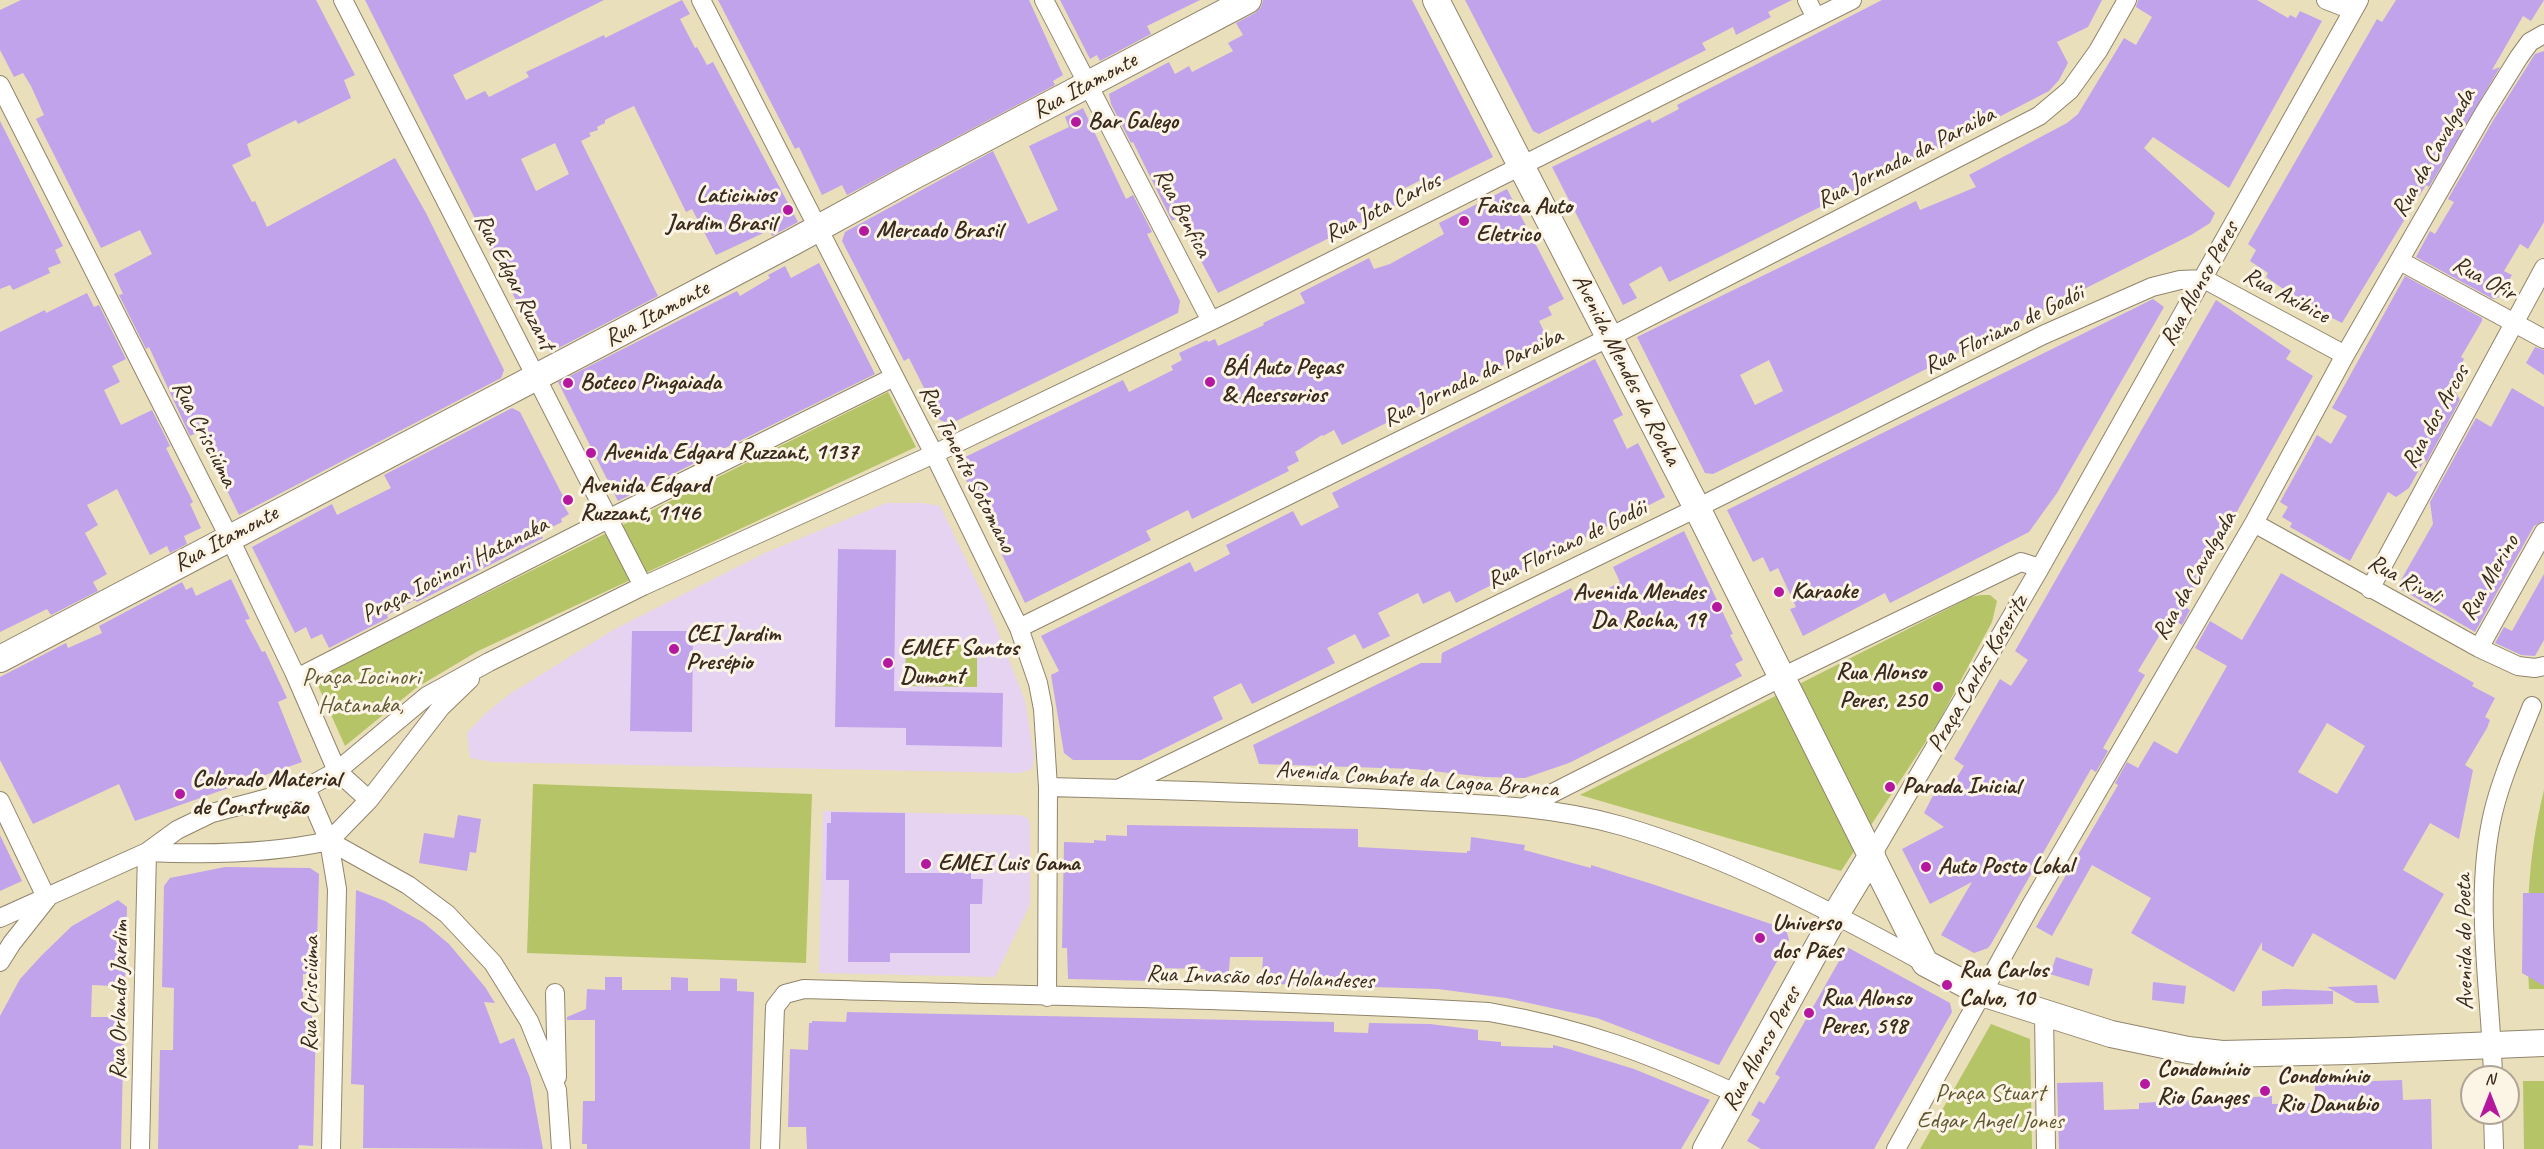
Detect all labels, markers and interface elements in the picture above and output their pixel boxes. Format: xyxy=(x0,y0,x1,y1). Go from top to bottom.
street label: Rua Itamonte xyxy=(1028,46,1142,126)
street label: Rua da Cavalgada xyxy=(2386,84,2482,222)
street label: Rua Jornada da Paraiba xyxy=(1812,101,2000,215)
place label: Bar Galego xyxy=(1088,108,1178,136)
marker: Bar Galego xyxy=(1069,115,1083,129)
street label: Rua Benfica xyxy=(1147,164,1217,262)
street label: Rua Jota Carlos xyxy=(1320,166,1446,250)
place label: Laticinios Jardim Brasil xyxy=(666,182,776,238)
place label: Faisca Auto Eletrico xyxy=(1476,193,1572,249)
marker: Laticinios Jardim Brasil xyxy=(781,203,795,217)
street label: Rua Edgar Ruzant xyxy=(467,209,561,355)
marker: Faisca Auto Eletrico xyxy=(1457,214,1471,228)
place label: Mercado Brasil xyxy=(876,217,1002,245)
street label: Rua Alonso Peres xyxy=(2154,217,2246,351)
marker: Mercado Brasil xyxy=(857,224,871,238)
street label: Rua Ofir xyxy=(2447,250,2521,308)
street label: Rua Axibice xyxy=(2238,261,2334,331)
street label: Avenida Mendes da Rocha xyxy=(1565,269,1687,471)
street label: Rua Itamonte xyxy=(600,274,714,354)
street label: Rua Floriano de Godói xyxy=(1919,279,2089,381)
street label: Rua Jornada da Paraiba xyxy=(1378,322,1568,434)
place label: BÁ Auto Peças & Acessorios xyxy=(1222,354,1342,410)
street label: Rua dos Arcos xyxy=(2396,360,2476,474)
place label: Boteco Pingaiada xyxy=(580,369,721,397)
marker: BÁ Auto Peças & Acessorios xyxy=(1203,375,1217,389)
street label: Rua Crisciúma xyxy=(165,376,243,492)
marker: Boteco Pingaiada xyxy=(561,376,575,390)
street label: Rua Tenente Sotomano xyxy=(912,380,1022,558)
place label: Avenida Edgard Ruzzant, 1137 xyxy=(603,439,858,467)
marker: Avenida Edgard Ruzzant, 1137 xyxy=(584,446,598,460)
place label: Avenida Edgard Ruzzant, 1146 xyxy=(580,472,710,528)
marker: Avenida Edgard Ruzzant, 1146 xyxy=(561,493,575,507)
street label: Rua Floriano de Godói xyxy=(1482,494,1652,596)
street label: Rua Itamonte xyxy=(169,499,283,579)
street label: Rua da Cavalgada xyxy=(2147,507,2243,645)
street label: Praça Iocinori Hatanaka xyxy=(357,511,553,629)
street label: Rua Merino xyxy=(2454,530,2526,626)
street label: Rua Rivoli xyxy=(2362,548,2446,612)
place label: Karaoke xyxy=(1791,578,1857,606)
place label: Avenida Mendes Da Rocha, 19 xyxy=(1573,579,1705,635)
marker: Karaoke xyxy=(1772,585,1786,599)
street label: Praça Carlos Koseritz xyxy=(1922,591,2034,757)
marker: Avenida Mendes Da Rocha, 19 xyxy=(1710,600,1724,614)
place label: CEI Jardim Presépio xyxy=(686,621,780,677)
place label: EMEF Santos Dumont xyxy=(900,635,1019,691)
marker: CEI Jardim Presépio xyxy=(667,642,681,656)
marker: EMEF Santos Dumont xyxy=(881,656,895,670)
place label: Rua Alonso Peres, 250 xyxy=(1836,659,1926,715)
park label: Praça Iocinori Hatanaka, xyxy=(302,664,420,720)
marker: Rua Alonso Peres, 250 xyxy=(1931,680,1945,694)
street label: Avenida Combate da Lagoa Branca xyxy=(1275,756,1559,804)
place label: Colorado Material de Construção xyxy=(192,766,340,822)
place label: Parada Inicial xyxy=(1902,773,2020,801)
marker: Parada Inicial xyxy=(1883,780,1897,794)
marker: Colorado Material de Construção xyxy=(173,787,187,801)
place label: EMEI Luis Gama xyxy=(938,850,1080,878)
place label: Auto Posto Lokal xyxy=(1938,853,2073,881)
marker: EMEI Luis Gama xyxy=(919,857,933,871)
marker: Auto Posto Lokal xyxy=(1919,860,1933,874)
street label: Avenida do Poeta xyxy=(2449,874,2481,1010)
place label: Universo dos Pães xyxy=(1772,910,1843,966)
street label: Rua Orlando Jardim xyxy=(104,920,136,1080)
marker: Universo dos Pães xyxy=(1753,931,1767,945)
street label: Rua Crisciúma xyxy=(296,936,326,1052)
place label: Rua Carlos Calvo, 10 xyxy=(1959,957,2048,1013)
street label: Rua Invasão dos Holandeses xyxy=(1146,960,1374,996)
marker: Rua Carlos Calvo, 10 xyxy=(1940,978,1954,992)
street label: Rua Alonso Peres xyxy=(1716,982,1808,1116)
place label: Rua Alonso Peres, 598 xyxy=(1821,985,1911,1041)
marker: Rua Alonso Peres, 598 xyxy=(1802,1006,1816,1020)
place label: Condomínio Rio Ganges xyxy=(2157,1056,2249,1112)
place label: Condomínio Rio Danubio xyxy=(2277,1063,2378,1119)
north arrow xyxy=(2460,1065,2520,1125)
text: N xyxy=(2485,1069,2495,1089)
marker: Condomínio Rio Ganges xyxy=(2138,1077,2152,1091)
park label: Praça Stuart Edgar Angel Jones xyxy=(1917,1080,2063,1136)
marker: Condomínio Rio Danubio xyxy=(2258,1084,2272,1098)

